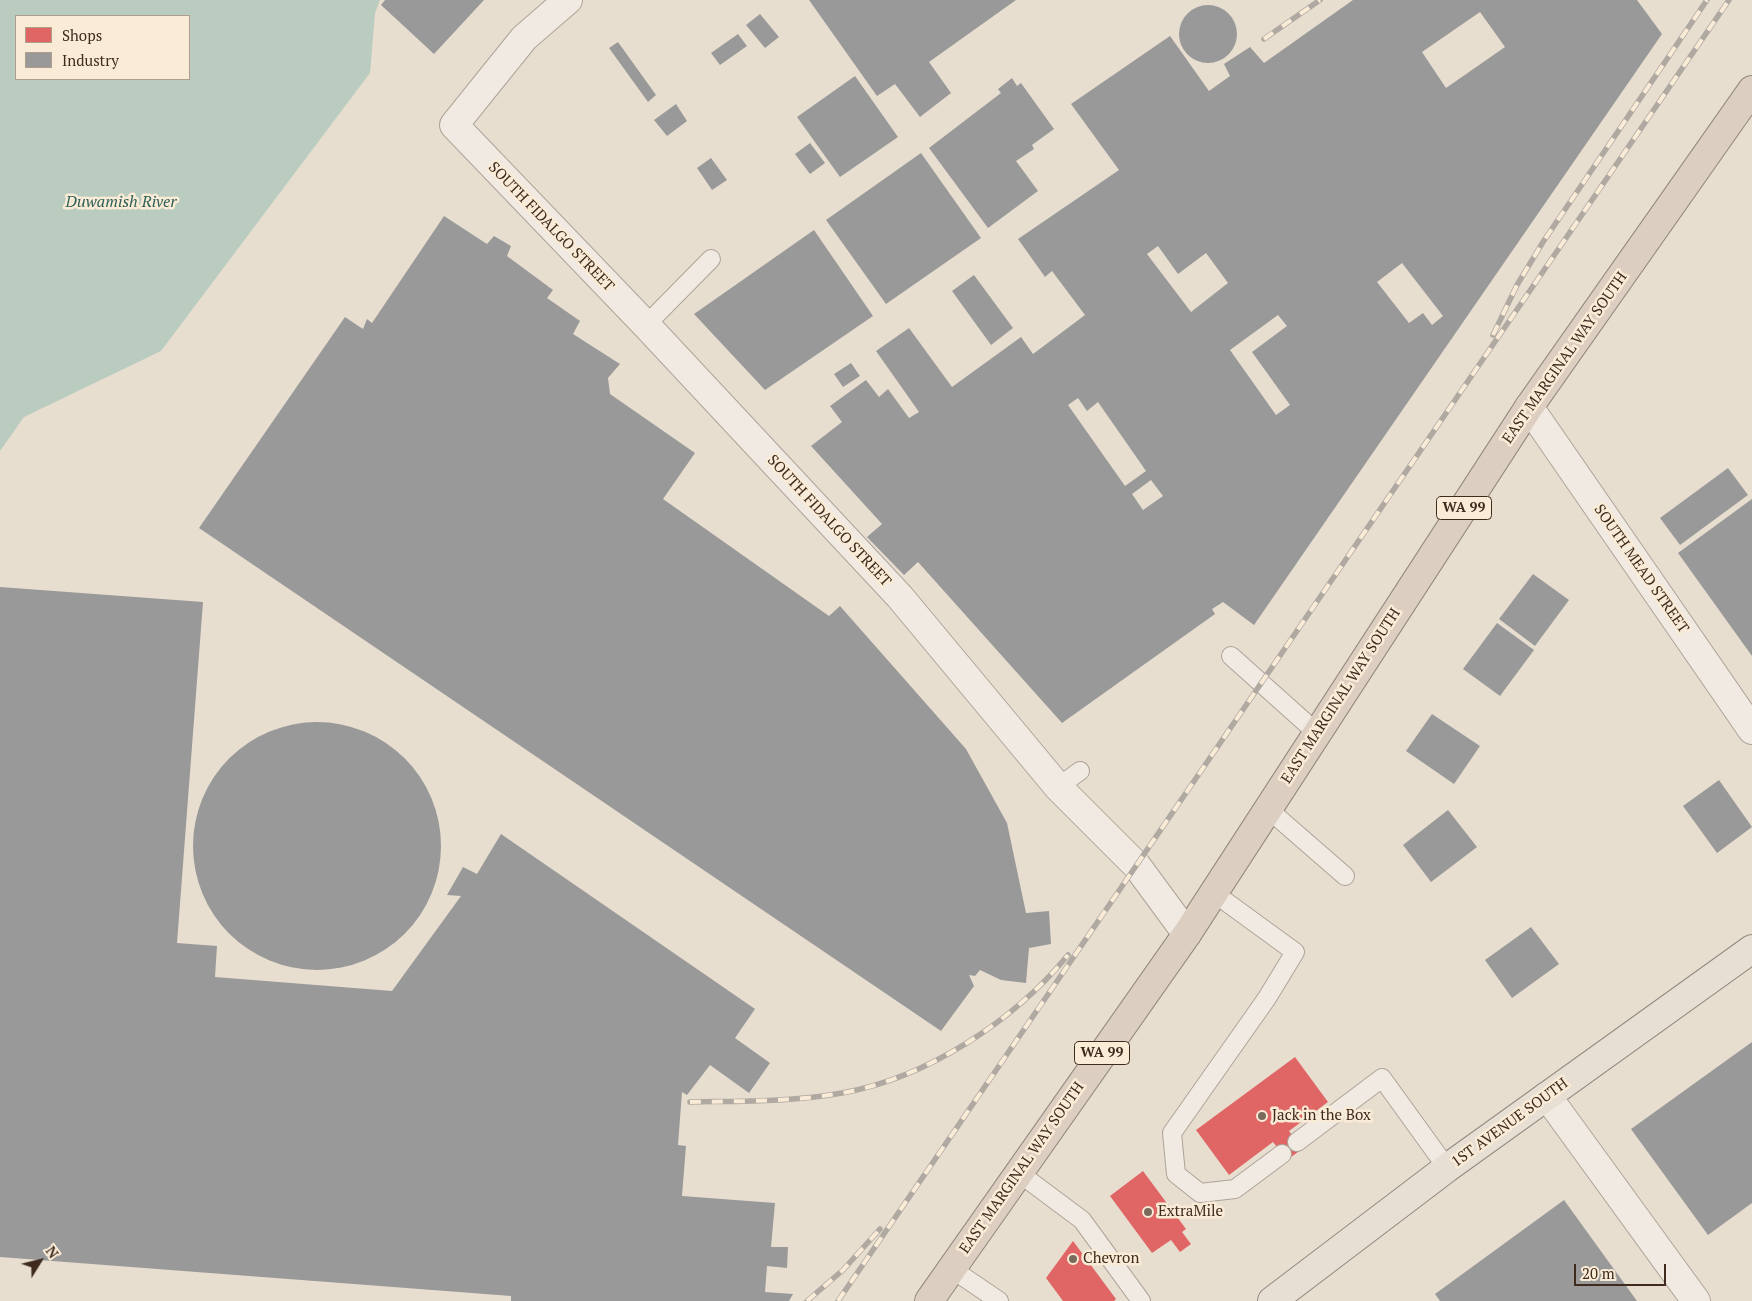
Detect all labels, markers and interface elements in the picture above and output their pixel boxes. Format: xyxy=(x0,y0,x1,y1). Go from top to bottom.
legend xyxy=(15,15,190,80)
text: Shops xyxy=(62,25,102,45)
text: Industry xyxy=(62,50,119,70)
street label: SOUTH FIDALGO STREET xyxy=(484,158,618,296)
water label: Duwamish River xyxy=(66,192,176,212)
street label: EAST MARGINAL WAY SOUTH xyxy=(1499,269,1631,447)
street label: SOUTH FIDALGO STREET xyxy=(763,452,895,590)
road number: WA 99 xyxy=(1436,496,1492,520)
street label: SOUTH MEAD STREET xyxy=(1590,501,1692,637)
street label: EAST MARGINAL WAY SOUTH xyxy=(1278,605,1404,787)
road number: WA 99 xyxy=(1074,1042,1130,1064)
street label: 1ST AVENUE SOUTH xyxy=(1448,1075,1572,1171)
street label: EAST MARGINAL WAY SOUTH xyxy=(956,1079,1088,1257)
place label: Jack in the Box xyxy=(1272,1107,1371,1125)
marker: Jack in the Box xyxy=(1256,1110,1268,1122)
place label: ExtraMile xyxy=(1158,1203,1223,1221)
marker: ExtraMile xyxy=(1142,1206,1154,1218)
north arrow xyxy=(15,1236,65,1286)
text: N xyxy=(42,1242,63,1262)
place label: Chevron xyxy=(1083,1250,1139,1268)
marker: Chevron xyxy=(1067,1253,1079,1265)
scale bar xyxy=(1577,1254,1670,1286)
text: 20 m xyxy=(1582,1263,1615,1283)

